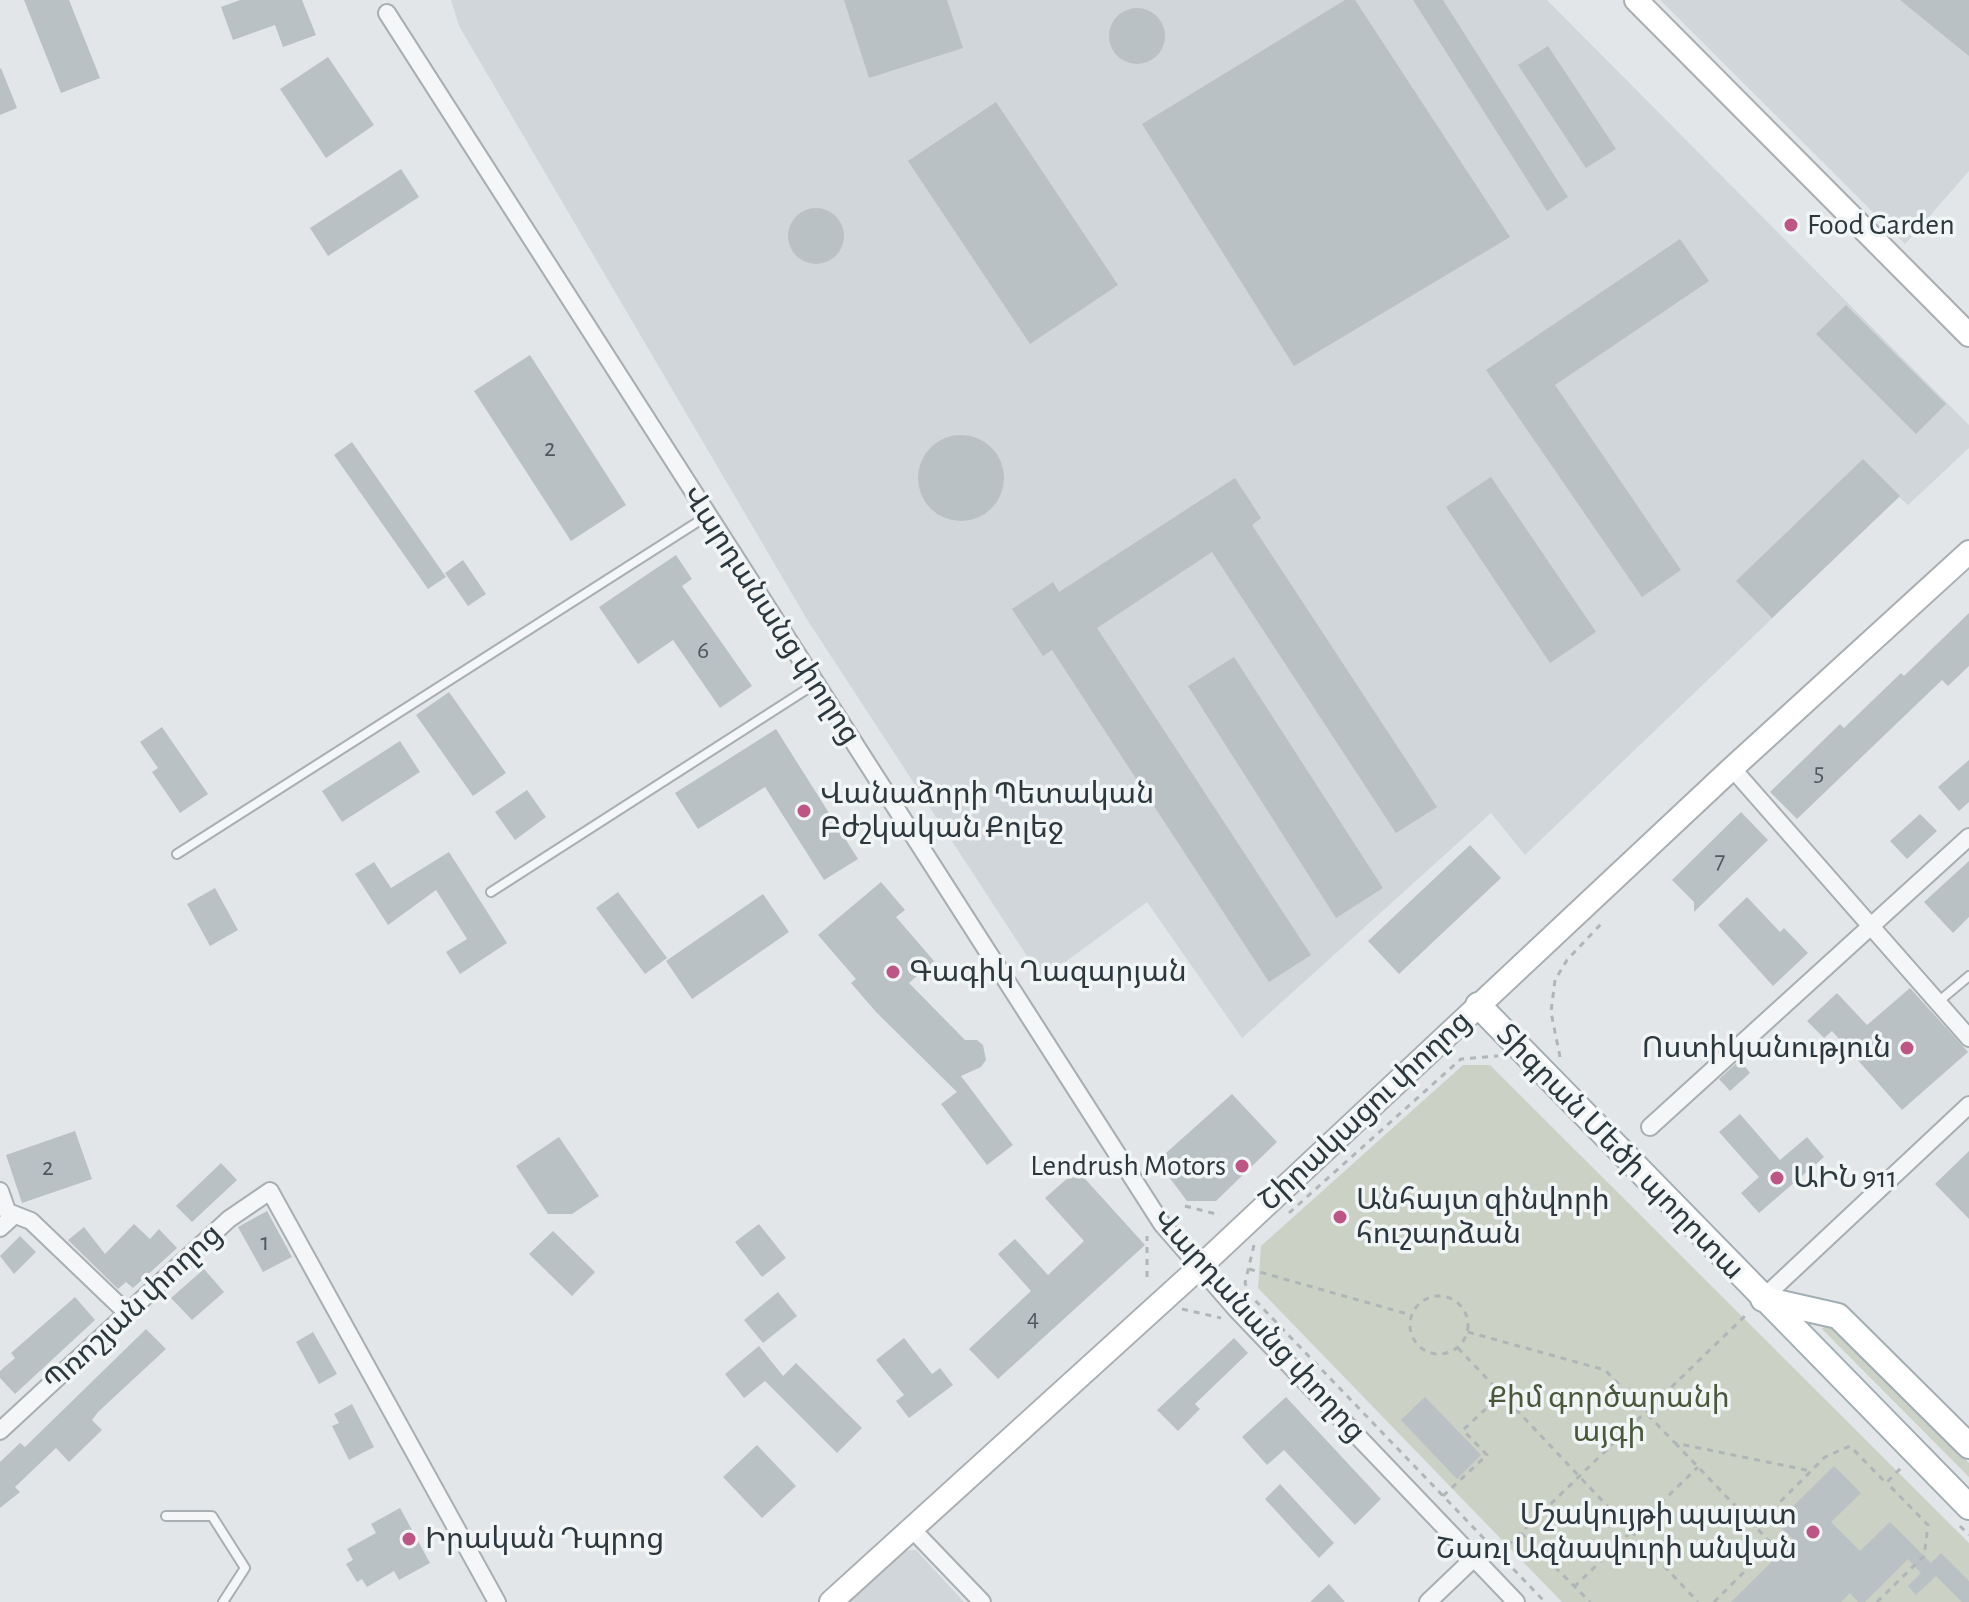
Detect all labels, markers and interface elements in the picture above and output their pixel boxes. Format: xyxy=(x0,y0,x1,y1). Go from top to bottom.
place label: Food Garden xyxy=(1807,207,1955,243)
marker: Food Garden xyxy=(1782,216,1800,234)
house number: 2 xyxy=(544,432,556,464)
street label: Վարդանանց փողոց xyxy=(674,479,868,751)
house number: 6 xyxy=(697,634,709,666)
house number: 5 xyxy=(1814,756,1824,788)
place label: Վանաձորի Պետական Բժշկական Քոլեջ xyxy=(820,776,1154,846)
marker: Վանաձորի Պետական Բժշկական Քոլեջ xyxy=(795,802,813,820)
house number: 7 xyxy=(1715,844,1725,876)
place label: Գագիկ Ղազարյան xyxy=(909,954,1187,990)
marker: Գագիկ Ղազարյան xyxy=(884,963,902,981)
street label: Շիրակացու փողոց xyxy=(1251,1003,1479,1219)
street label: Տիգրան Մեծի պողոտա xyxy=(1488,1017,1752,1287)
place label: Ոստիկանություն xyxy=(1642,1030,1891,1066)
marker: Ոստիկանություն xyxy=(1898,1039,1916,1057)
place label: Lendrush Motors xyxy=(1030,1148,1226,1184)
house number: 2 xyxy=(42,1151,54,1183)
marker: Lendrush Motors xyxy=(1233,1157,1251,1175)
place label: ԱԻՆ 911 xyxy=(1793,1160,1897,1196)
marker: ԱԻՆ 911 xyxy=(1768,1169,1786,1187)
place label: Անհայտ զինվորի հուշարձան xyxy=(1356,1182,1610,1252)
street label: Վարդանանց փողոց xyxy=(1145,1201,1373,1449)
marker: Անհայտ զինվորի հուշարձան xyxy=(1331,1208,1349,1226)
street label: Պռոշյան փողոց xyxy=(37,1216,229,1400)
house number: 1 xyxy=(261,1226,269,1258)
house number: 4 xyxy=(1027,1302,1039,1334)
park label: Քիմ գործարանի այգի xyxy=(1488,1380,1730,1450)
place label: Մշակույթի պալատ Շառլ Ազնավուրի անվան xyxy=(1436,1497,1797,1568)
place label: Իրական Դպրոց xyxy=(425,1521,664,1557)
marker: Մշակույթի պալատ Շառլ Ազնավուրի անվան xyxy=(1804,1523,1822,1541)
marker: Իրական Դպրոց xyxy=(400,1530,418,1548)

